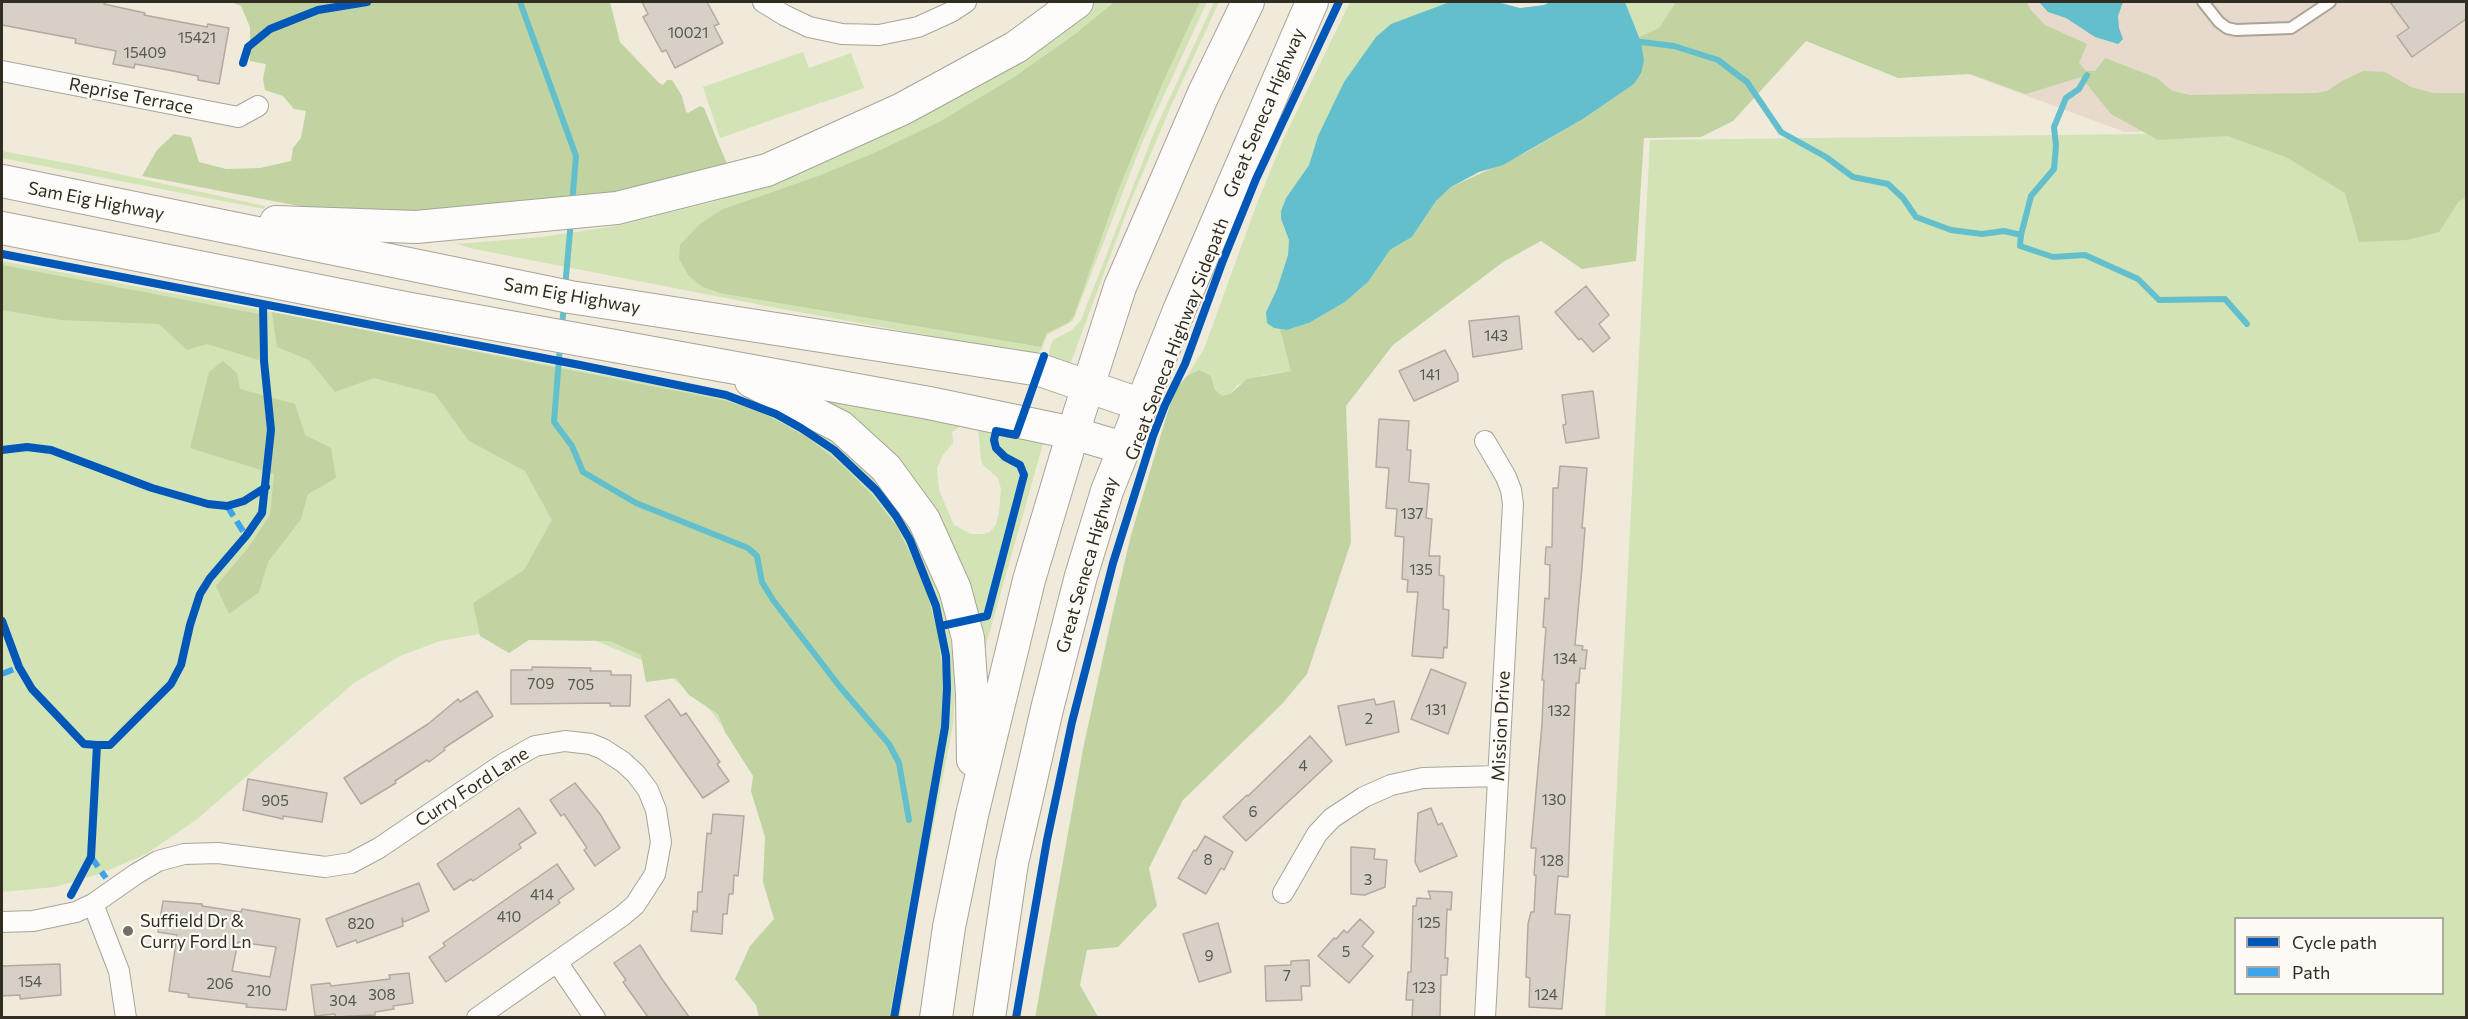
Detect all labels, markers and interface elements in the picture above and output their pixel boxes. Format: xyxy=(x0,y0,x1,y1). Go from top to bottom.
house number: 10021 xyxy=(668,24,708,42)
street label: Great Seneca Highway xyxy=(1218,25,1310,201)
house number: 15421 xyxy=(178,29,216,47)
house number: 15409 xyxy=(124,44,166,62)
street label: Reprise Terrace xyxy=(67,73,195,119)
street label: Sam Eig Highway xyxy=(26,177,166,225)
street label: Great Seneca Highway Sidepath xyxy=(1121,214,1233,464)
street label: Sam Eig Highway xyxy=(502,273,642,319)
house number: 143 xyxy=(1484,327,1508,345)
house number: 141 xyxy=(1419,366,1441,384)
street label: Great Seneca Highway xyxy=(1052,474,1122,656)
house number: 137 xyxy=(1401,505,1423,523)
house number: 135 xyxy=(1409,561,1433,579)
house number: 134 xyxy=(1553,650,1577,668)
street label: Mission Drive xyxy=(1487,670,1515,782)
house number: 709 xyxy=(528,675,554,693)
house number: 705 xyxy=(568,676,594,694)
house number: 131 xyxy=(1425,701,1447,719)
house number: 132 xyxy=(1547,702,1571,720)
house number: 2 xyxy=(1365,710,1373,728)
street label: Curry Ford Lane xyxy=(411,742,533,832)
house number: 4 xyxy=(1299,757,1307,775)
house number: 130 xyxy=(1542,791,1566,809)
house number: 905 xyxy=(261,792,289,810)
house number: 6 xyxy=(1248,803,1258,821)
house number: 8 xyxy=(1203,851,1213,869)
house number: 128 xyxy=(1540,852,1564,870)
house number: 3 xyxy=(1364,871,1372,889)
house number: 414 xyxy=(530,886,554,904)
house number: 410 xyxy=(497,908,521,926)
place label: Suffield Dr & Curry Ford Ln xyxy=(140,910,252,952)
house number: 125 xyxy=(1417,914,1441,932)
house number: 820 xyxy=(347,915,375,933)
legend xyxy=(2234,917,2444,995)
marker: Suffield Dr & Curry Ford Ln xyxy=(121,924,135,938)
text: Cycle path xyxy=(2292,931,2377,953)
house number: 5 xyxy=(1342,943,1350,961)
house number: 9 xyxy=(1204,947,1214,965)
text: Path xyxy=(2292,961,2330,983)
house number: 7 xyxy=(1283,967,1291,985)
house number: 154 xyxy=(18,973,42,991)
house number: 206 xyxy=(206,975,234,993)
house number: 123 xyxy=(1412,979,1436,997)
house number: 210 xyxy=(247,982,271,1000)
house number: 308 xyxy=(368,986,396,1004)
house number: 124 xyxy=(1534,986,1558,1004)
house number: 304 xyxy=(329,992,357,1010)

